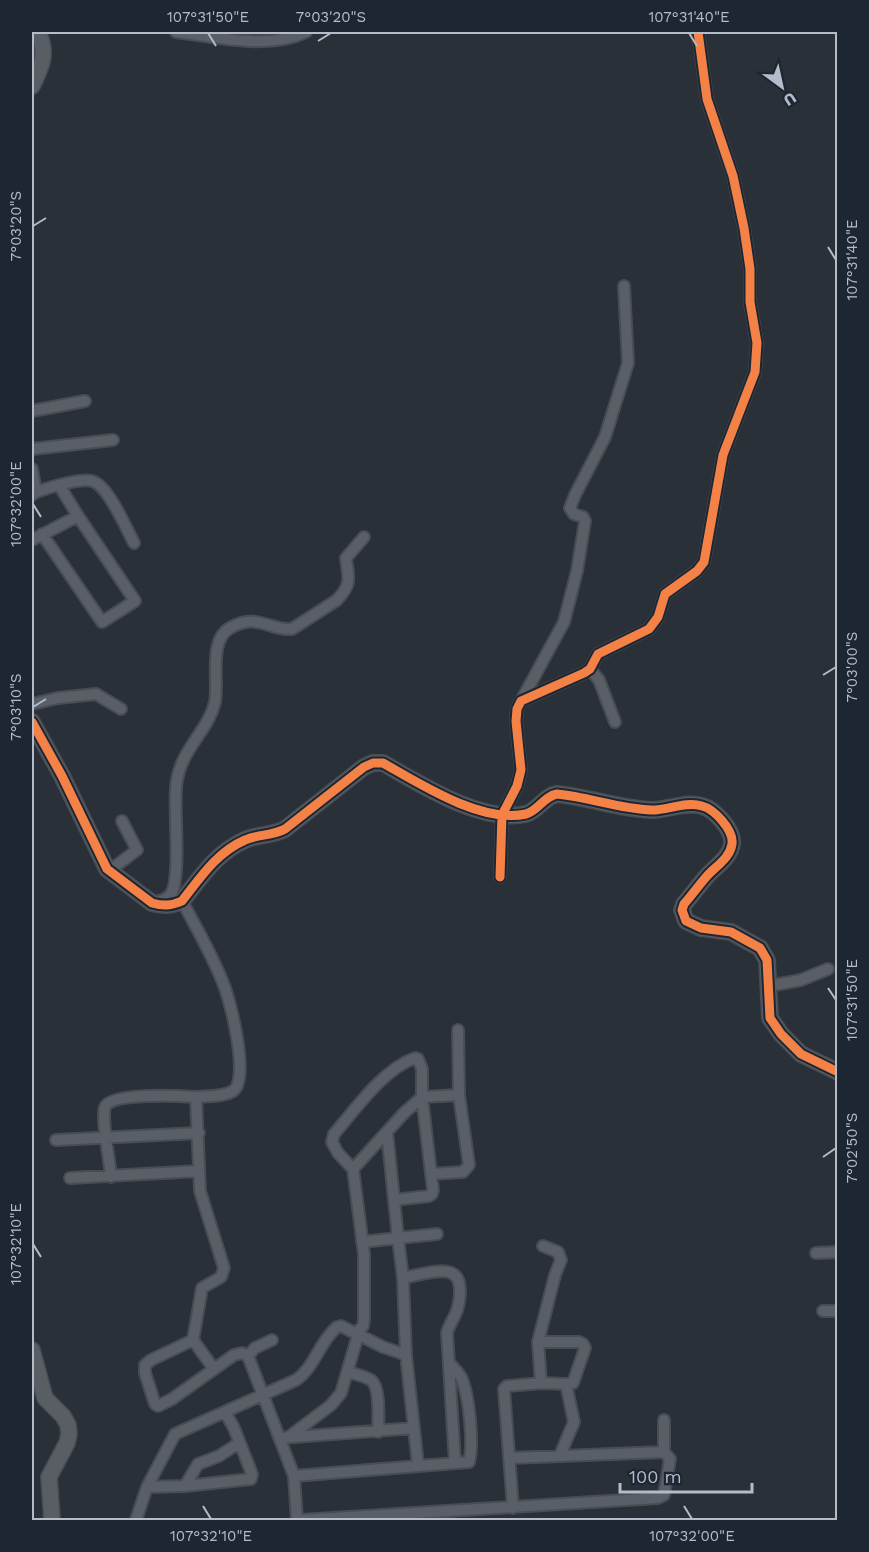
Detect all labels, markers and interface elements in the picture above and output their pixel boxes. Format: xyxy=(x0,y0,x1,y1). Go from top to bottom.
text: 107°31'50"E xyxy=(167,8,249,26)
text: 7°03'20"S xyxy=(296,8,366,26)
text: 107°31'40"E xyxy=(648,8,730,26)
north arrow xyxy=(752,57,812,117)
text: U xyxy=(780,88,800,110)
text: 7°03'20"S xyxy=(7,191,25,261)
text: 107°31'40"E xyxy=(843,219,861,301)
text: 107°32'00"E xyxy=(7,461,25,547)
text: 7°03'00"S xyxy=(843,632,861,702)
text: 7°03'10"S xyxy=(7,673,25,741)
text: 107°31'50"E xyxy=(843,959,861,1041)
text: 7°02'50"S xyxy=(843,1113,861,1183)
text: 107°32'10"E xyxy=(7,1203,25,1285)
scale bar xyxy=(620,1456,752,1494)
text: 100 m xyxy=(629,1466,682,1487)
text: 107°32'10"E xyxy=(170,1527,252,1545)
text: 107°32'00"E xyxy=(649,1527,735,1545)

